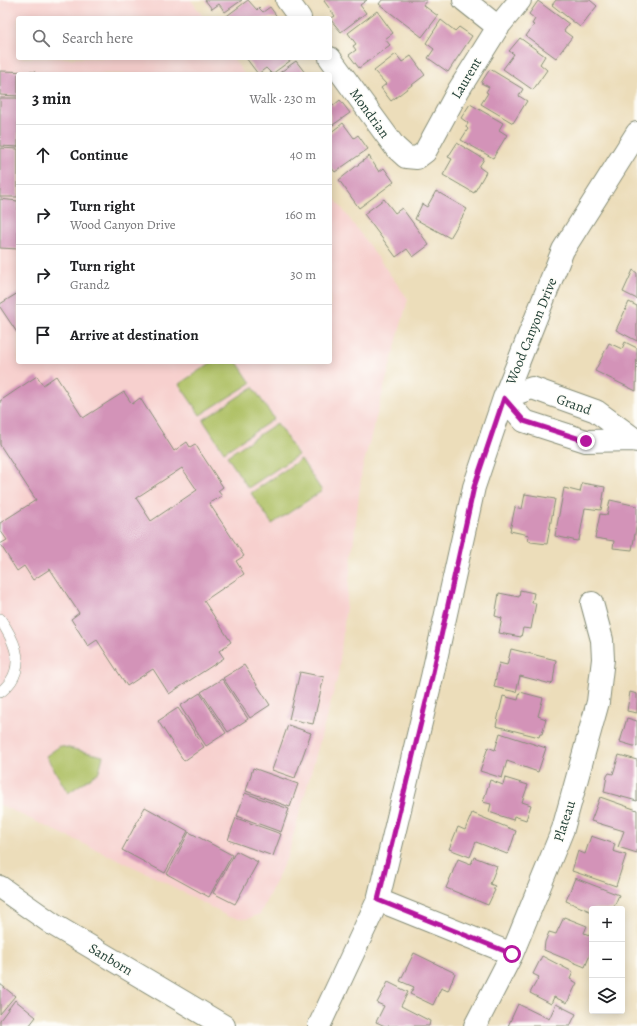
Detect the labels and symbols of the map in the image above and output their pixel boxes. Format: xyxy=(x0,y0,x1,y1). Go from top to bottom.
street label: Laurent xyxy=(447,54,486,102)
street label: Mondrian xyxy=(345,85,394,142)
street label: Wood Canyon Drive xyxy=(501,275,562,388)
street label: Grand xyxy=(554,389,594,420)
route end xyxy=(577,432,595,450)
street label: Plateau xyxy=(549,798,580,844)
street label: Sanborn xyxy=(85,939,137,980)
route start xyxy=(503,945,521,963)

